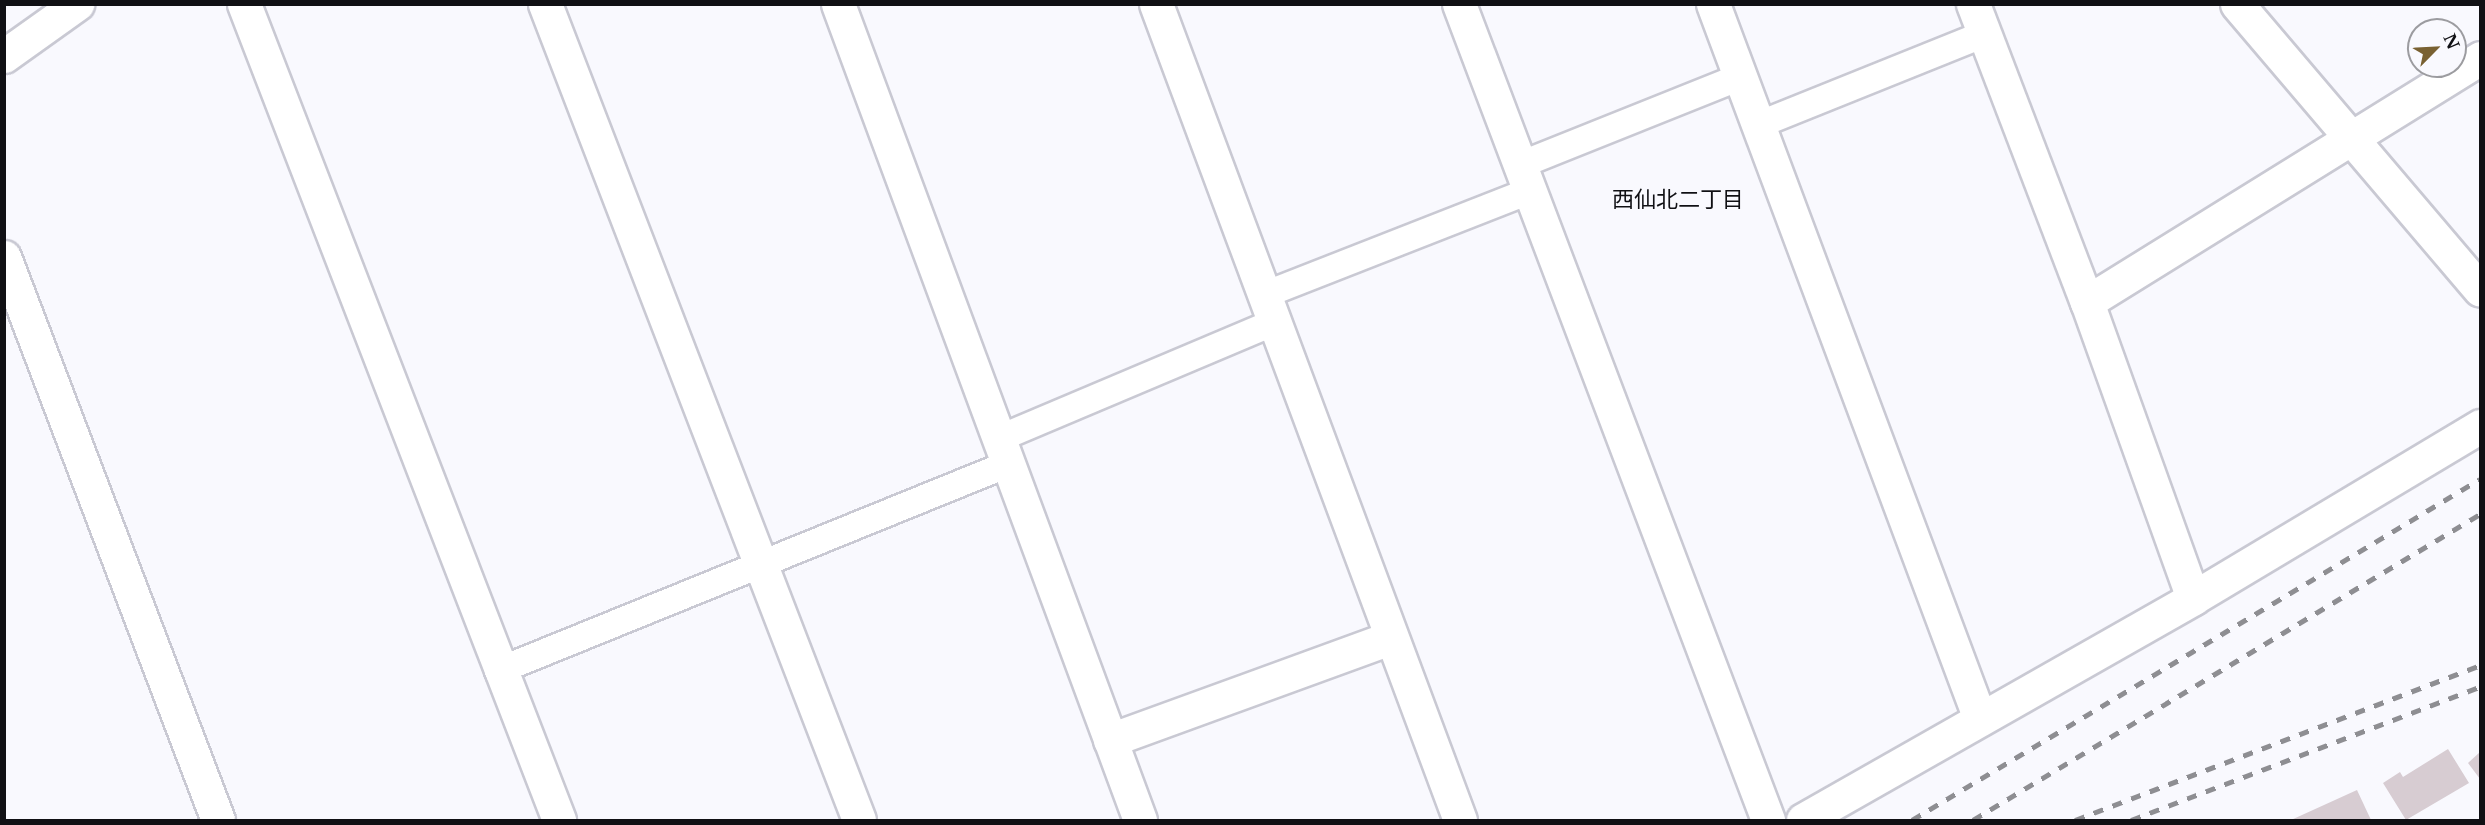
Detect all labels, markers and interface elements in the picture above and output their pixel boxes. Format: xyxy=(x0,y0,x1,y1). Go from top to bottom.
north arrow xyxy=(2407,18,2467,78)
text: N xyxy=(2439,31,2464,52)
district label: 西仙北二丁目 xyxy=(1612,187,1744,213)

